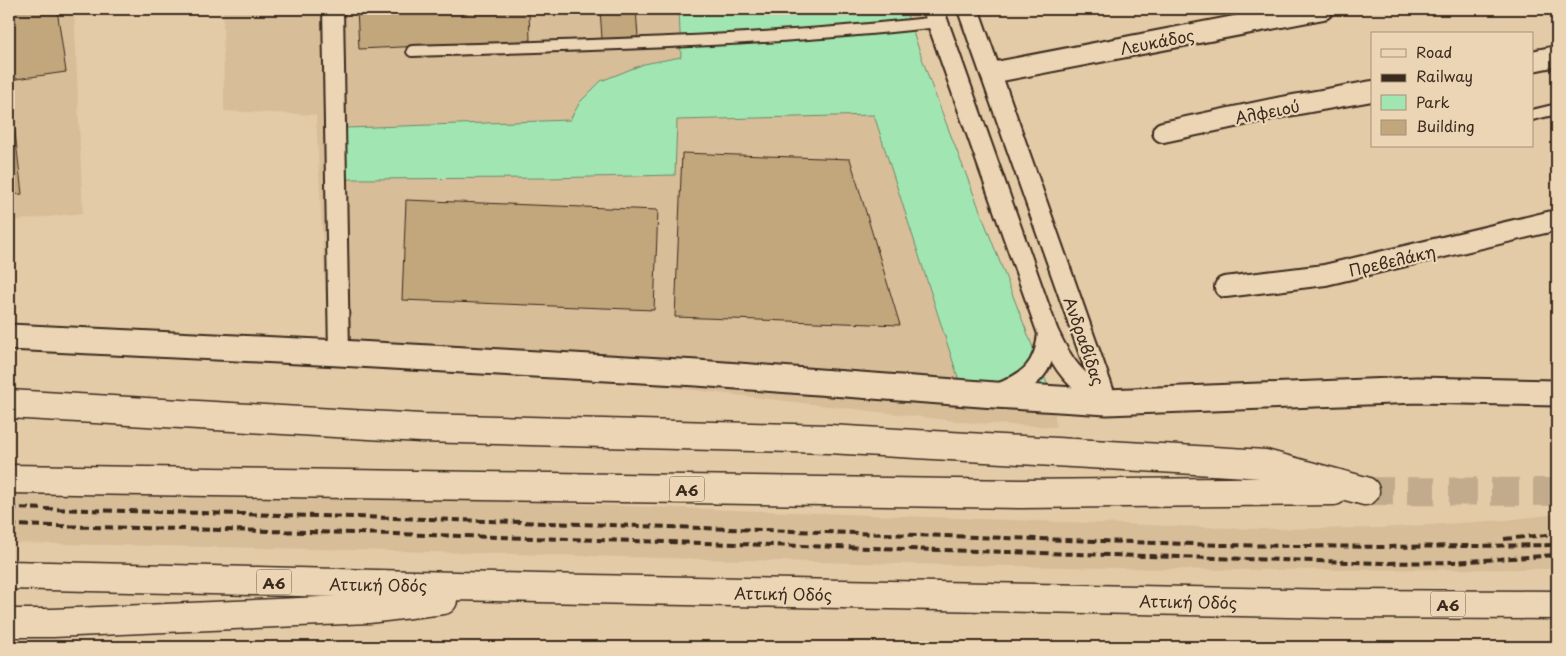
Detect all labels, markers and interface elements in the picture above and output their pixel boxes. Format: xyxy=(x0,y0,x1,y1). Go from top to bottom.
street label: Λευκάδος xyxy=(1118,22,1196,60)
legend xyxy=(1371,32,1534,148)
text: Road xyxy=(1416,40,1452,63)
text: Railway xyxy=(1416,64,1473,87)
text: Park xyxy=(1416,90,1450,113)
street label: Αλφειού xyxy=(1233,93,1301,129)
text: Building xyxy=(1416,114,1475,137)
street label: Πρεβελάκη xyxy=(1346,238,1438,282)
street label: Ανδραβίδας xyxy=(1059,293,1111,389)
road number: Α6 xyxy=(670,476,704,502)
road number: Α6 xyxy=(256,570,292,594)
street label: Αττική Οδός xyxy=(329,571,427,597)
street label: Αττική Οδός xyxy=(734,580,832,606)
street label: Αττική Οδός xyxy=(1139,588,1237,614)
road number: Α6 xyxy=(1430,592,1466,616)

